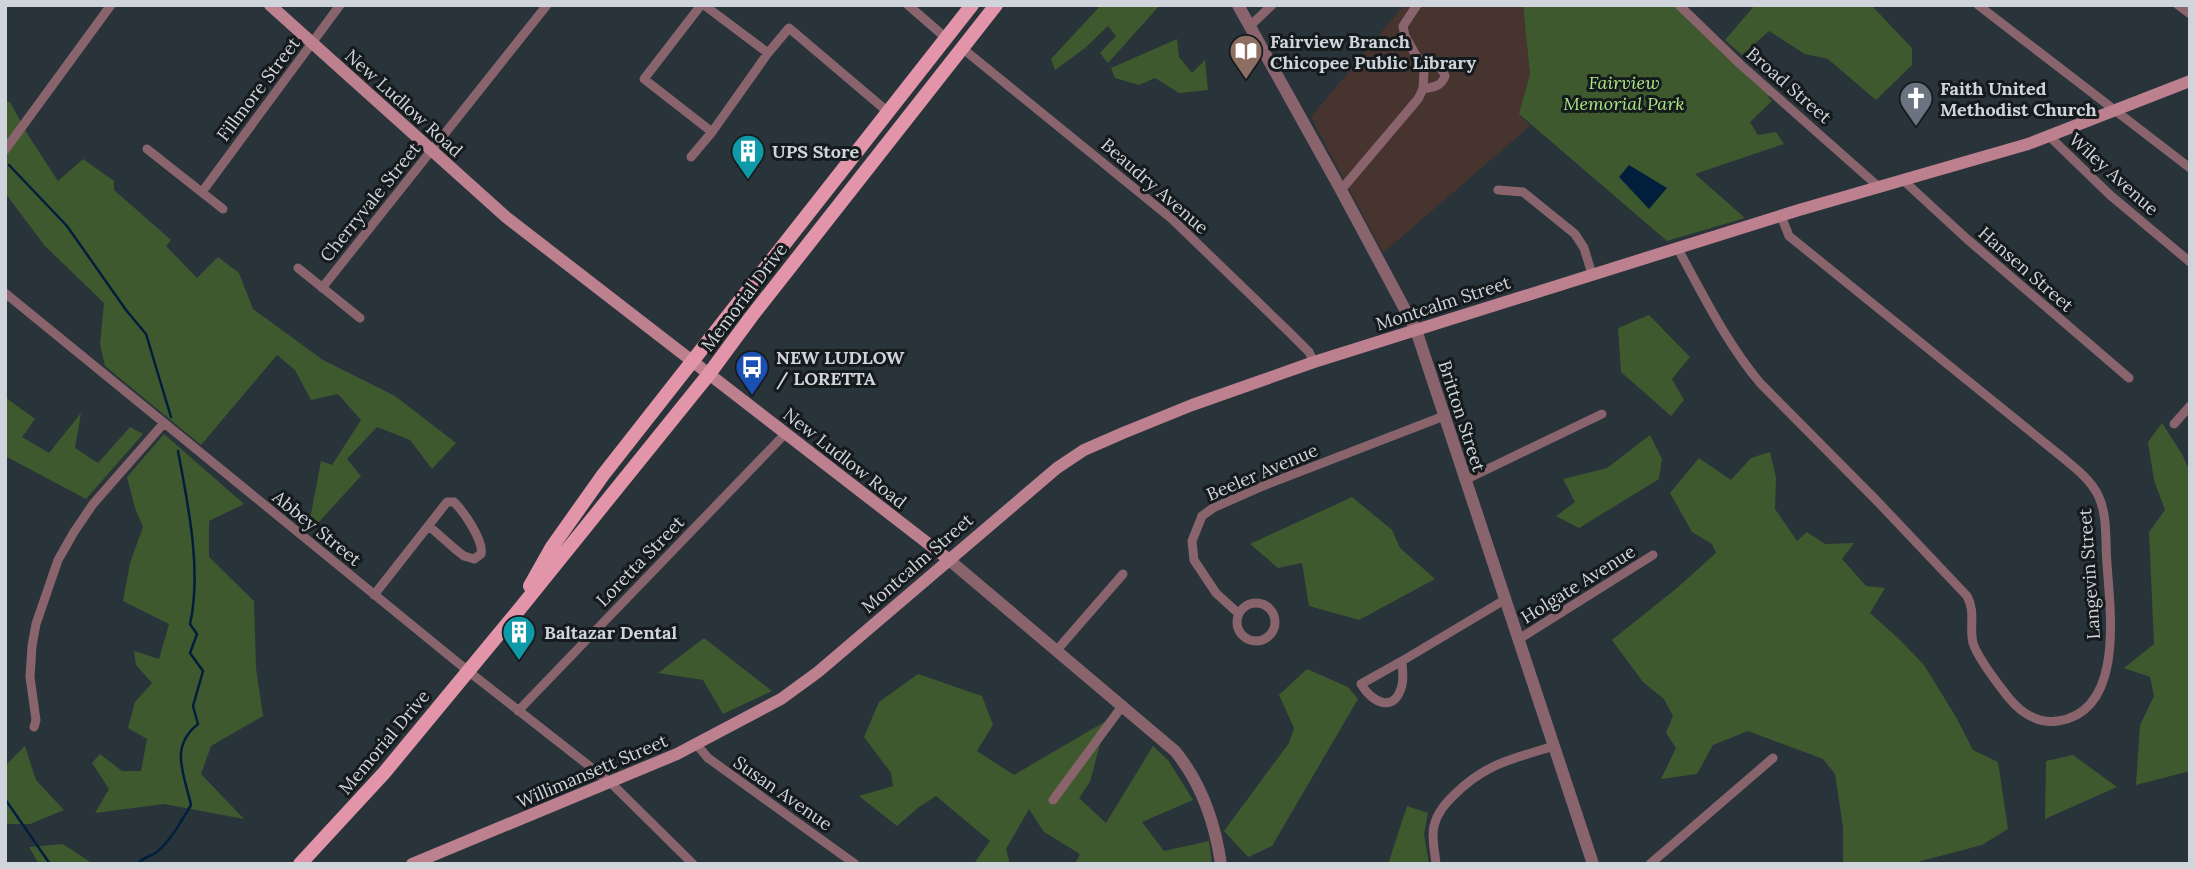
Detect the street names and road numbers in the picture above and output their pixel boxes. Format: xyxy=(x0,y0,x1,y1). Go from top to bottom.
street label: Fillmore Street xyxy=(211,32,305,146)
street label: Broad Street xyxy=(1742,42,1836,128)
street label: New Ludlow Road xyxy=(340,44,468,162)
street label: Wiley Avenue xyxy=(2064,128,2164,220)
street label: Beaudry Avenue xyxy=(1096,133,1214,239)
street label: Cherryvale Street xyxy=(315,138,425,266)
street label: Hansen Street xyxy=(1974,221,2078,317)
street label: Memorial Drive xyxy=(696,238,792,356)
street label: Montcalm Street xyxy=(1373,270,1513,336)
street label: Britton Street xyxy=(1433,358,1491,475)
street label: New Ludlow Road xyxy=(779,403,912,514)
street label: Beeler Avenue xyxy=(1203,438,1321,506)
street label: Abbey Street xyxy=(267,485,366,571)
street label: Montcalm Street xyxy=(857,508,977,618)
street label: Langevin Street xyxy=(2073,508,2105,640)
street label: Loretta Street xyxy=(591,511,689,611)
street label: Holgate Avenue xyxy=(1516,539,1640,628)
street label: Memorial Drive xyxy=(334,685,435,799)
street label: Willimansett Street xyxy=(513,729,671,813)
street label: Susan Avenue xyxy=(729,751,837,836)

